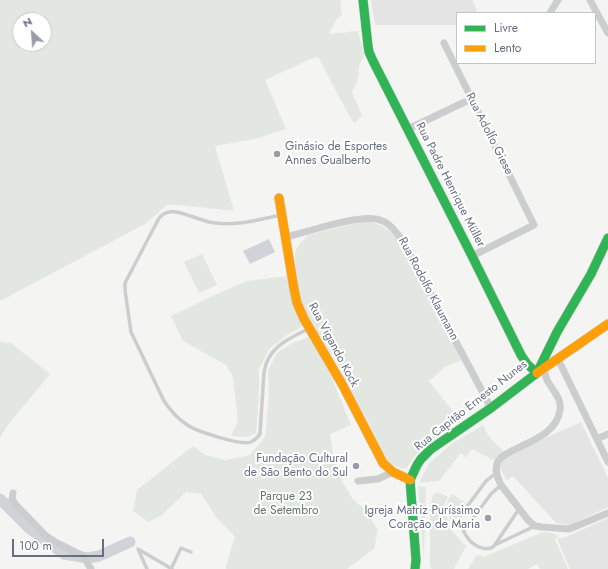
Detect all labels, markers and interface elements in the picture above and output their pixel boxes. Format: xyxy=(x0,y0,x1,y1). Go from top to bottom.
north arrow xyxy=(12,12,52,52)
legend xyxy=(456,12,596,64)
text: N xyxy=(20,13,35,31)
text: Livre xyxy=(494,19,518,37)
text: Lento xyxy=(494,39,521,57)
street label: Rua Adolfo Giese xyxy=(462,91,516,177)
street label: Rua Padre Henrique Müller xyxy=(412,120,488,250)
place label: Ginásio de Esportes Annes Gualberto xyxy=(285,140,387,168)
marker: Ginásio de Esportes Annes Gualberto xyxy=(272,149,282,159)
street label: Rua Rodolfo Klaumann xyxy=(395,235,461,343)
street label: Rua Vigando Kock xyxy=(305,300,361,390)
street label: Rua Capitão Ernesto Nunes xyxy=(412,357,530,455)
place label: Fundação Cultural de São Bento do Sul xyxy=(244,452,348,480)
marker: Fundação Cultural de São Bento do Sul xyxy=(351,461,361,471)
park label: Parque 23 de Setembro xyxy=(253,490,319,518)
place label: Igreja Matriz Puríssimo Coração de Maria xyxy=(364,504,480,532)
marker: Igreja Matriz Puríssimo Coração de Maria xyxy=(483,513,493,523)
scale bar xyxy=(14,531,106,557)
text: 100 m xyxy=(19,537,52,555)

